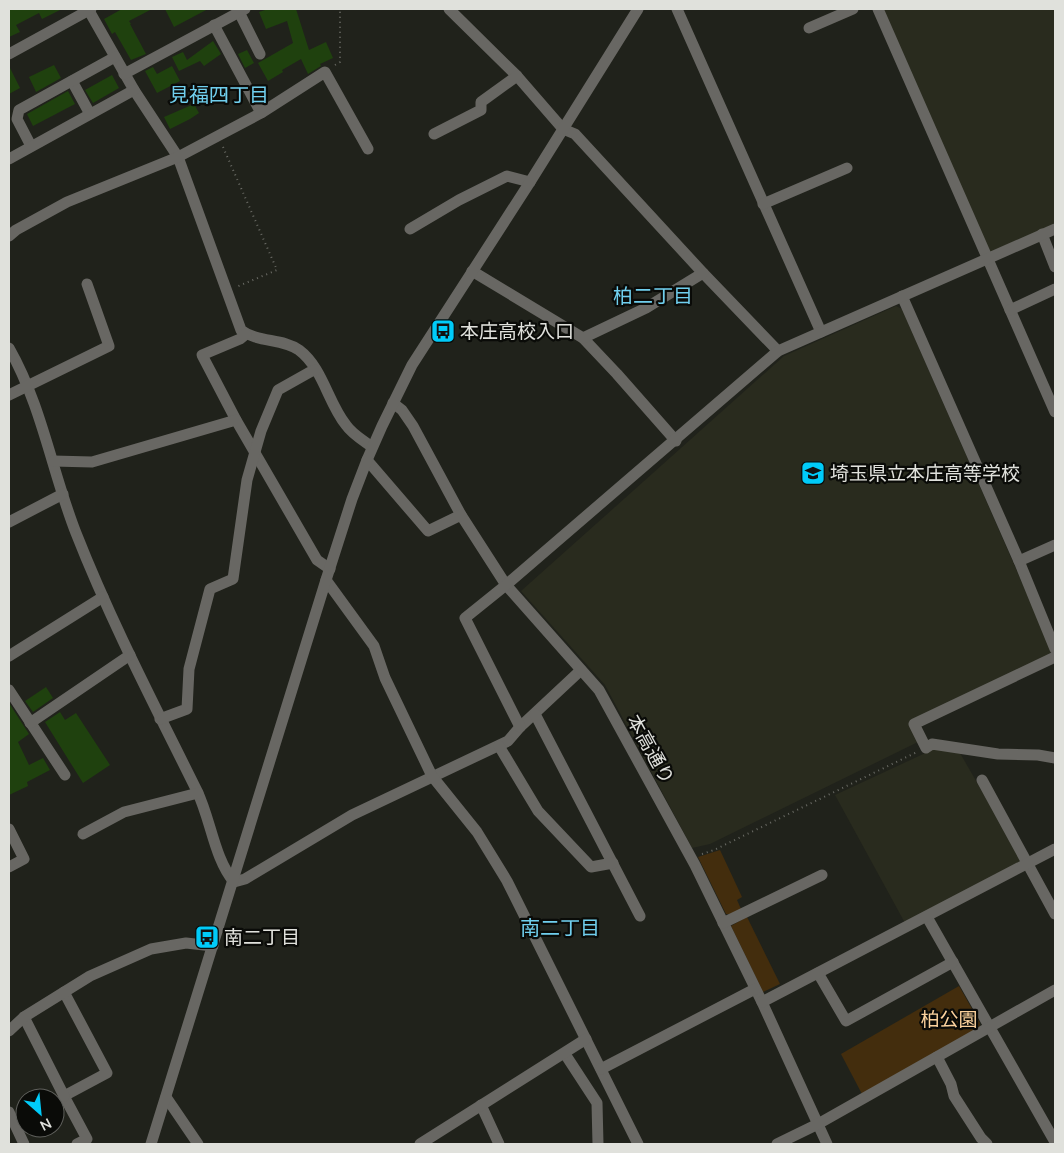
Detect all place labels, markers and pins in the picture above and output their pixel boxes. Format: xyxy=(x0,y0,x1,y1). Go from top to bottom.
bus stop icon: 本庄高校入口 xyxy=(430,318,456,344)
place label: 本庄高校入口 xyxy=(460,319,574,343)
school or university icon: 埼玉県立本庄高等学校 xyxy=(800,460,826,486)
place label: 埼玉県立本庄高等学校 xyxy=(830,461,1020,485)
bus stop icon: 南二丁目 xyxy=(194,924,220,950)
place label: 南二丁目 xyxy=(224,925,300,949)

